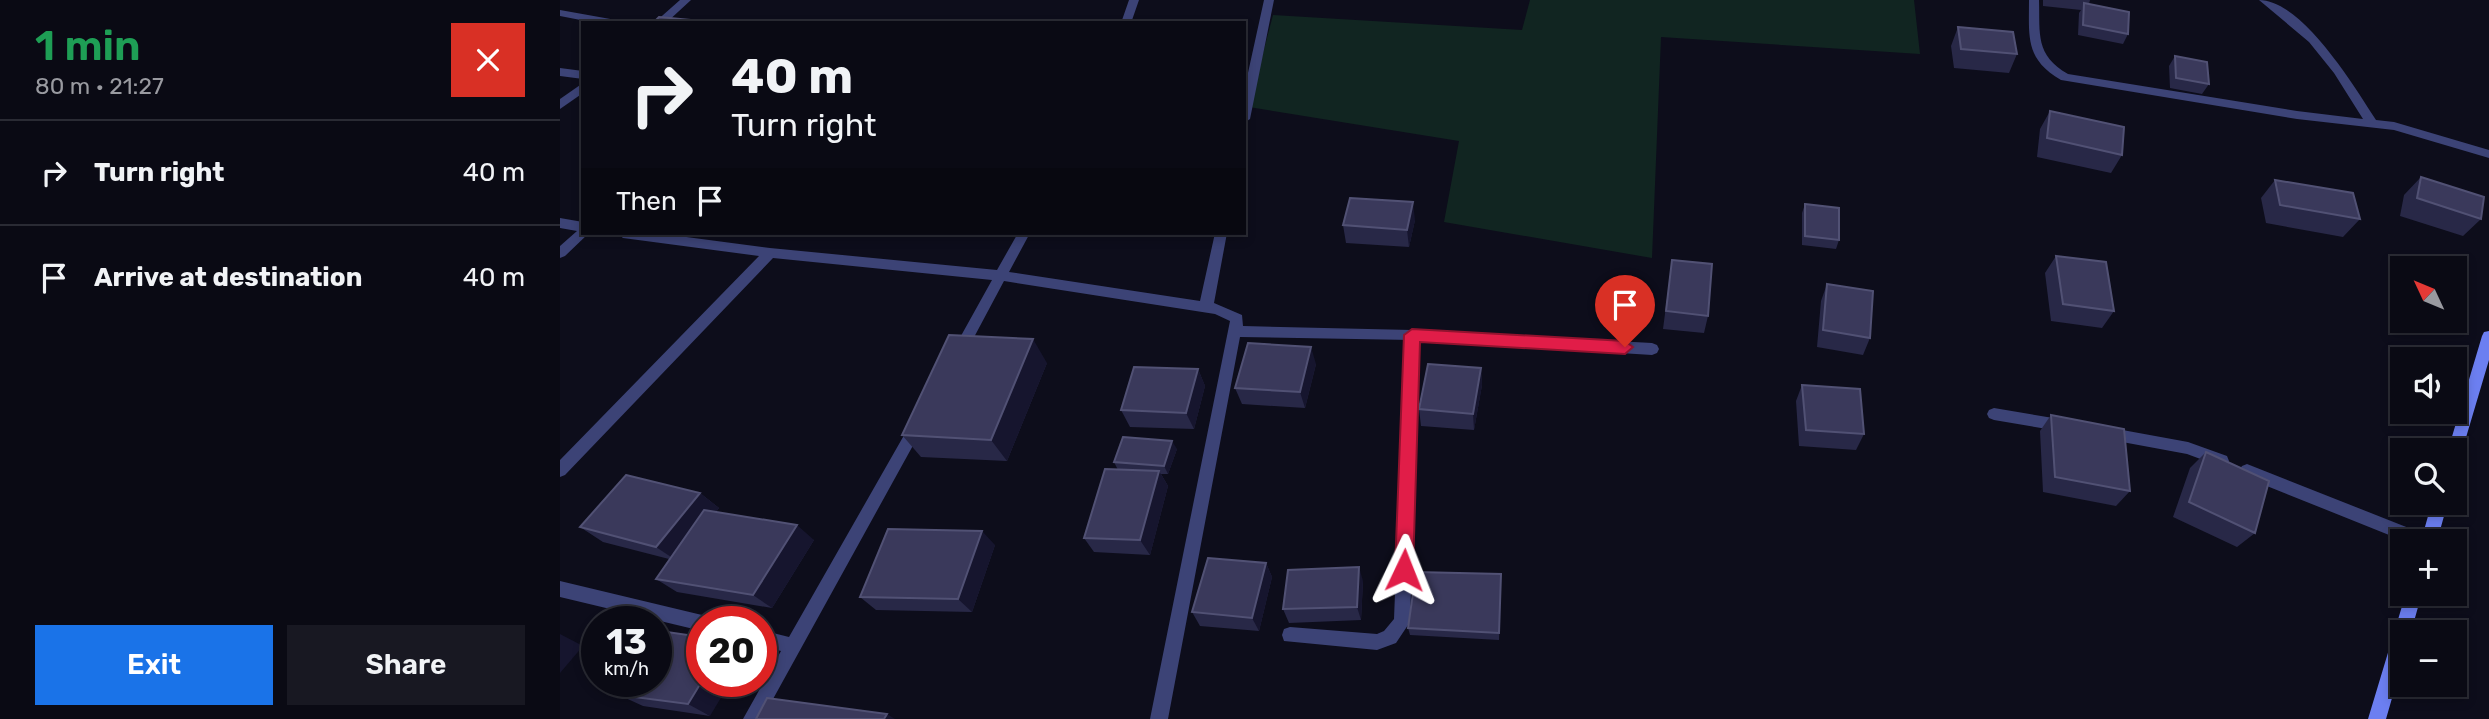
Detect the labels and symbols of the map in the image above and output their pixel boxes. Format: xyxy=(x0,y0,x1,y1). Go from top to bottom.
north arrow xyxy=(2390,256,2468,332)
pin xyxy=(1595,275,1655,347)
position arrow xyxy=(1367,533,1441,607)
speed limit sign: 20 xyxy=(686,606,777,697)

